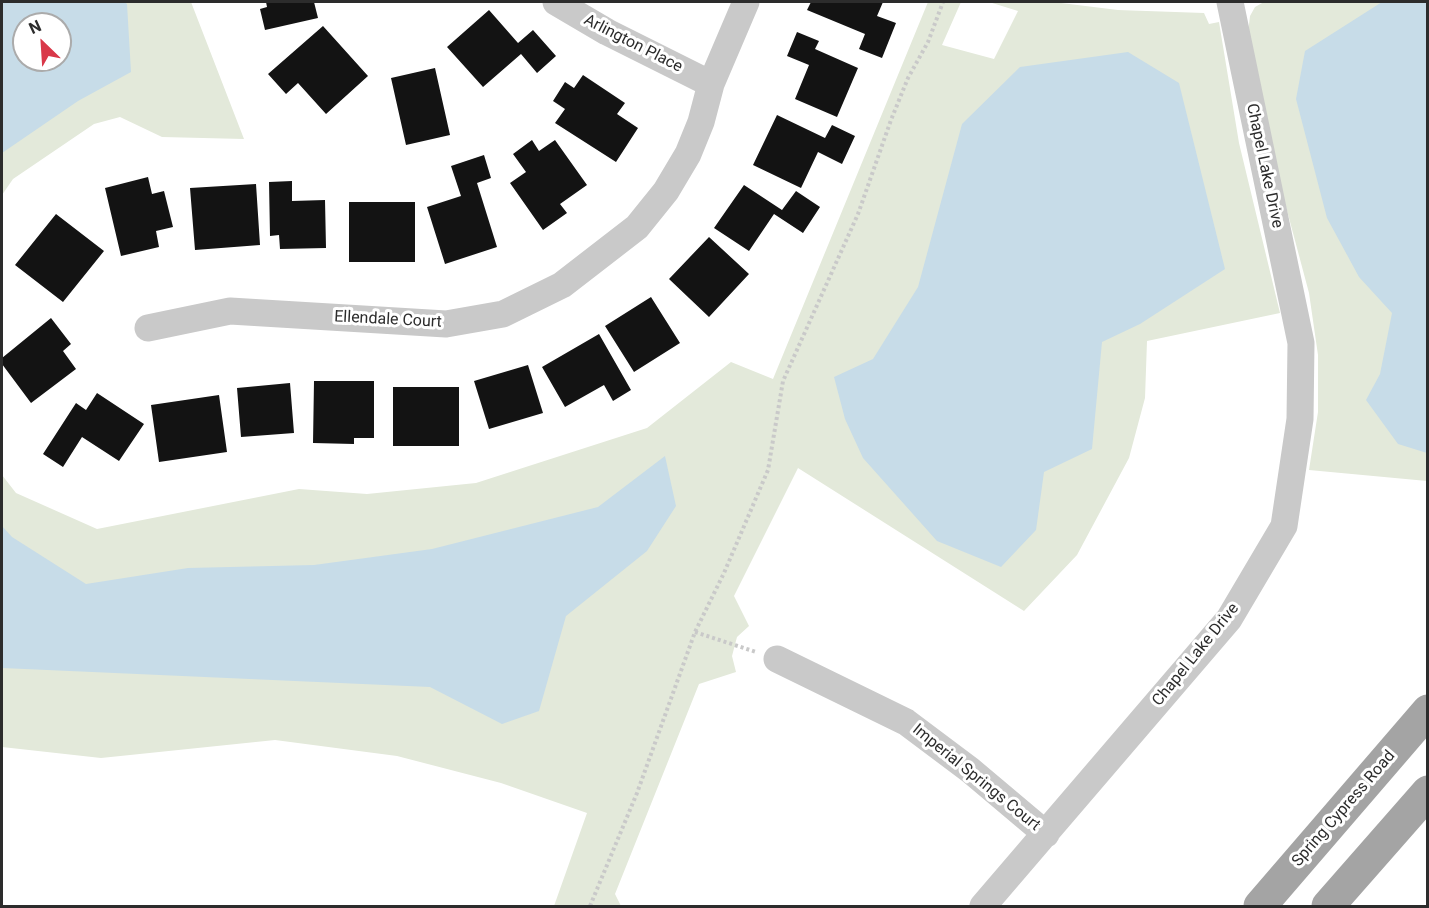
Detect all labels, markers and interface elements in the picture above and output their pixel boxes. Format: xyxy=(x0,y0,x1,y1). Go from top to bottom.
street label: Arlington Place xyxy=(581,11,685,77)
north arrow xyxy=(12,12,72,72)
text: N xyxy=(26,16,44,38)
street label: Chapel Lake Drive xyxy=(1241,102,1287,230)
street label: Ellendale Court xyxy=(334,308,442,332)
street label: Chapel Lake Drive xyxy=(1149,600,1243,710)
street label: Imperial Springs Court xyxy=(908,721,1044,835)
street label: Spring Cypress Road xyxy=(1288,747,1400,871)

